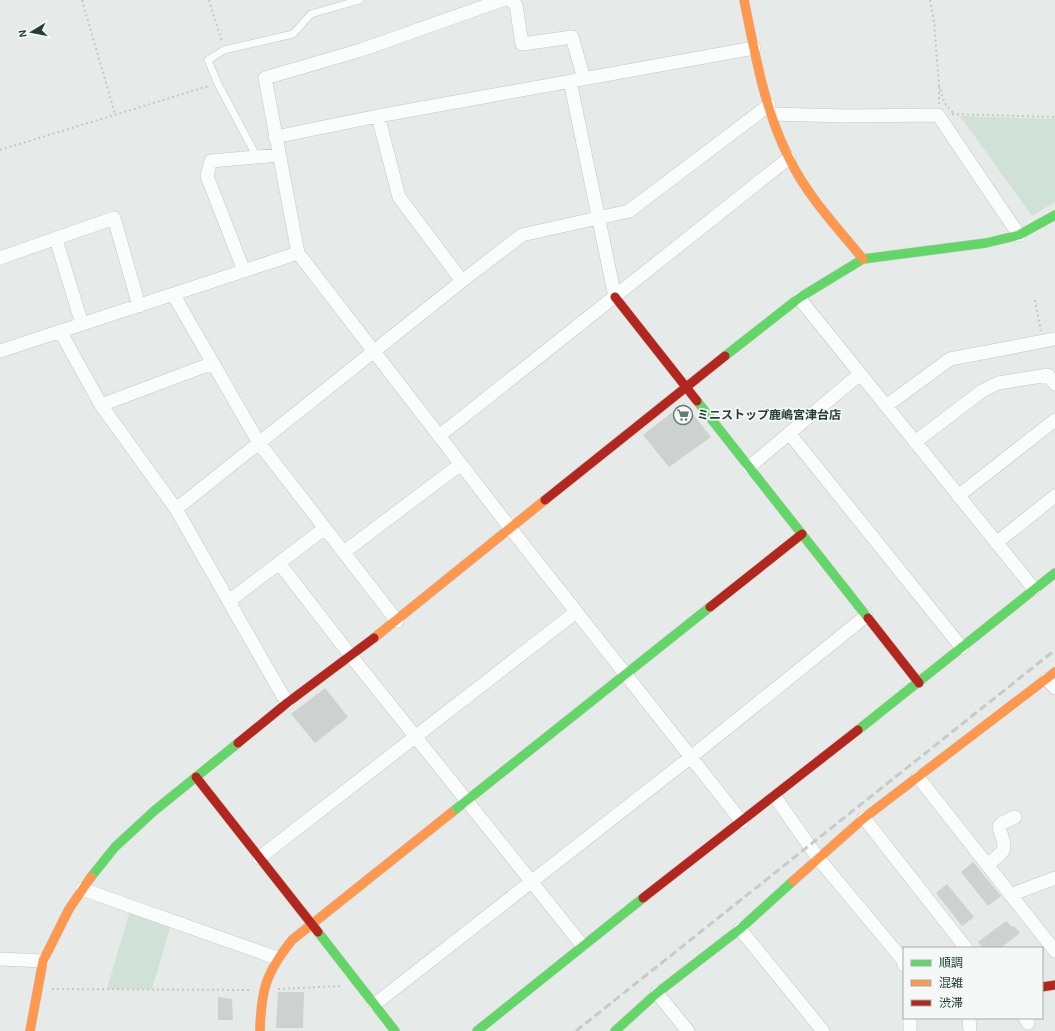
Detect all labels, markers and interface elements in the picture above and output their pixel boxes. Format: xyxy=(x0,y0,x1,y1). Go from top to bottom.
north arrow xyxy=(12,12,52,52)
text: N xyxy=(17,29,29,38)
supermarket icon: ミニストップ鹿嶋宮津台店 xyxy=(672,404,694,426)
place label: ミニストップ鹿嶋宮津台店 xyxy=(697,408,841,421)
legend xyxy=(903,947,1043,1019)
text: 順調 xyxy=(939,957,963,969)
text: 混雑 xyxy=(939,976,963,989)
text: 渋滞 xyxy=(939,997,963,1009)

